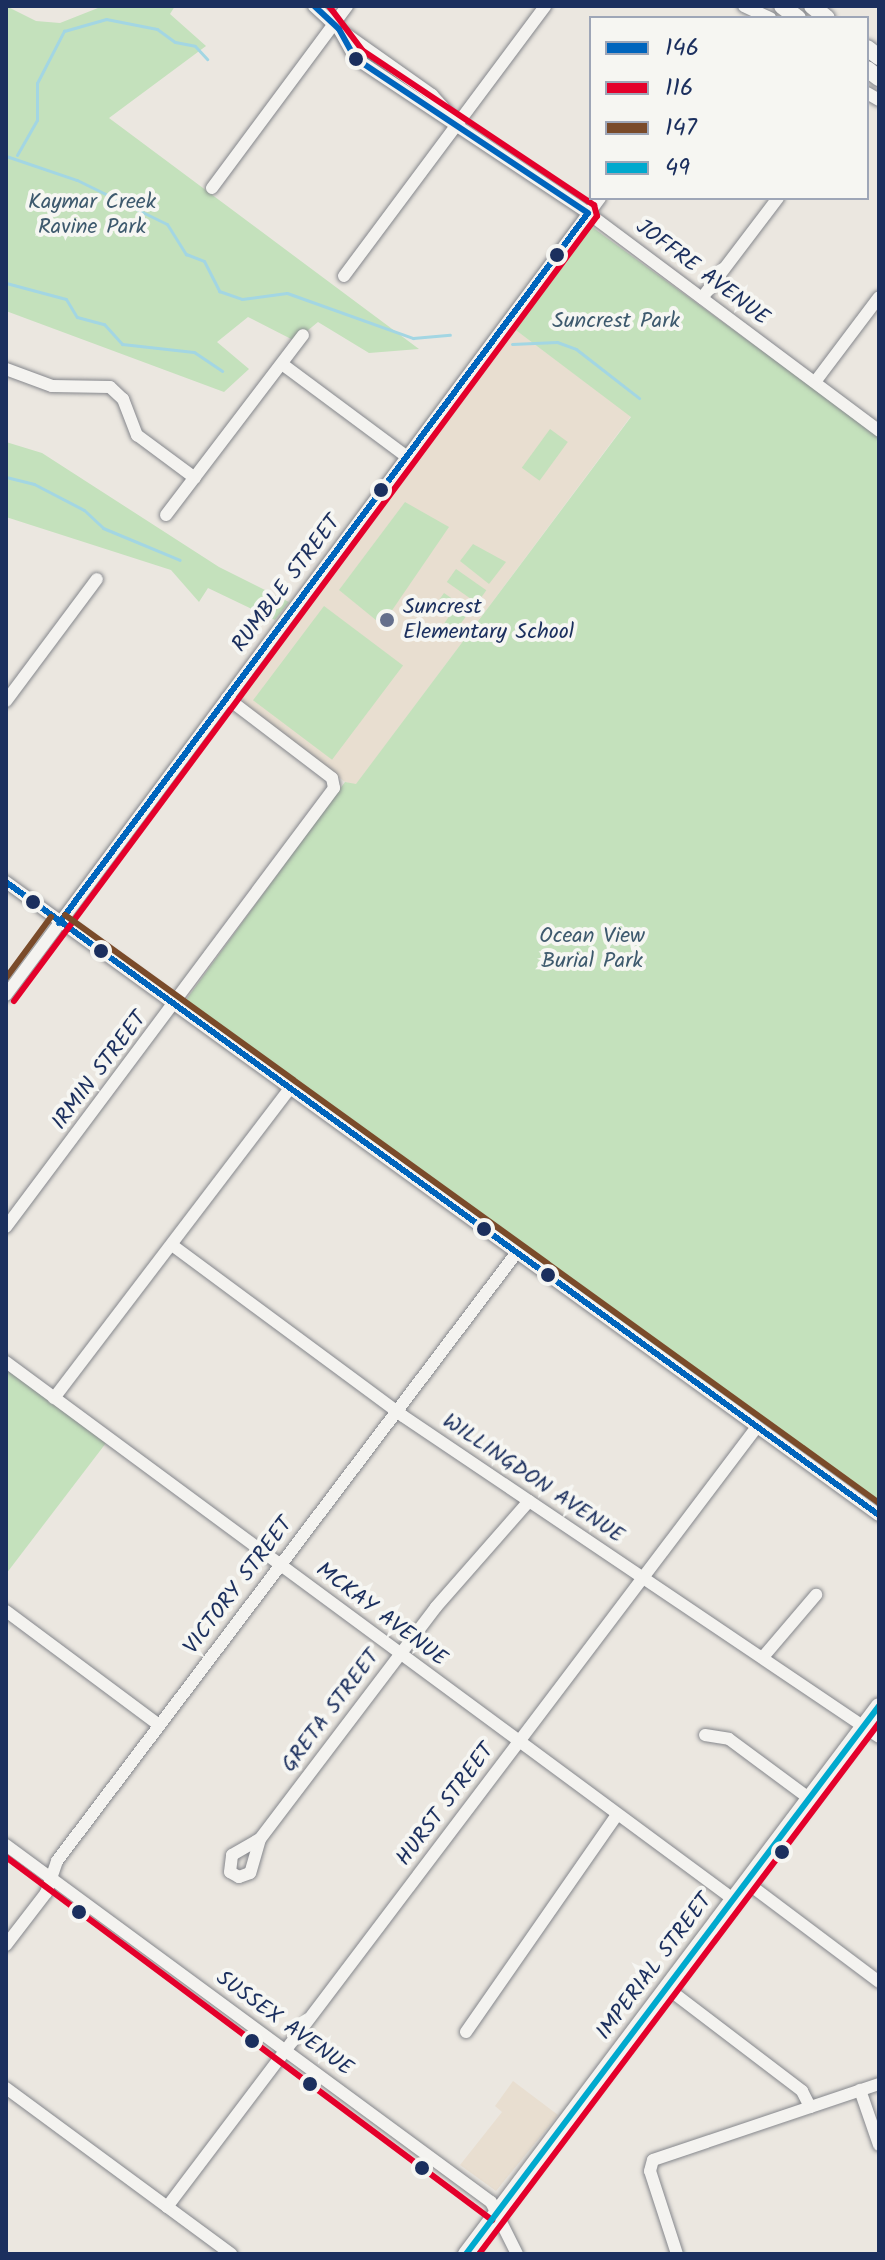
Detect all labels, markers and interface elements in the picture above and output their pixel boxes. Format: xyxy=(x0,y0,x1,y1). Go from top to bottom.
legend xyxy=(589,16,869,200)
text: 146 xyxy=(665,29,699,68)
unlabelled marker xyxy=(348,51,364,67)
text: 116 xyxy=(665,69,693,108)
text: 147 xyxy=(665,109,697,148)
text: 49 xyxy=(665,149,690,188)
park label: Kaymar Creek Ravine Park xyxy=(28,189,156,240)
street label: JOFFRE AVENUE xyxy=(630,214,774,332)
unlabelled marker xyxy=(549,247,565,263)
park label: Suncrest Park xyxy=(552,309,680,335)
unlabelled marker xyxy=(373,482,389,498)
street label: RUMBLE STREET xyxy=(227,510,347,658)
place label: Suncrest Elementary School xyxy=(403,594,574,646)
marker: Suncrest Elementary School xyxy=(378,611,396,629)
unlabelled marker xyxy=(25,894,41,910)
park label: Ocean View Burial Park xyxy=(539,923,645,974)
unlabelled marker xyxy=(93,943,109,959)
street label: IRMIN STREET xyxy=(47,1007,153,1135)
unlabelled marker xyxy=(476,1221,492,1237)
unlabelled marker xyxy=(540,1267,556,1283)
street label: WILLINGDON AVENUE xyxy=(437,1408,629,1550)
street label: VICTORY STREET xyxy=(179,1512,299,1660)
street label: MCKAY AVENUE xyxy=(310,1557,452,1673)
street label: GRETA STREET xyxy=(276,1644,386,1778)
street label: HURST STREET xyxy=(391,1738,501,1872)
unlabelled marker xyxy=(774,1844,790,1860)
street label: IMPERIAL STREET xyxy=(591,1889,719,2045)
unlabelled marker xyxy=(71,1904,87,1920)
street label: SUSSEX AVENUE xyxy=(211,1966,357,2082)
unlabelled marker xyxy=(244,2033,260,2049)
unlabelled marker xyxy=(302,2076,318,2092)
unlabelled marker xyxy=(414,2160,430,2176)

